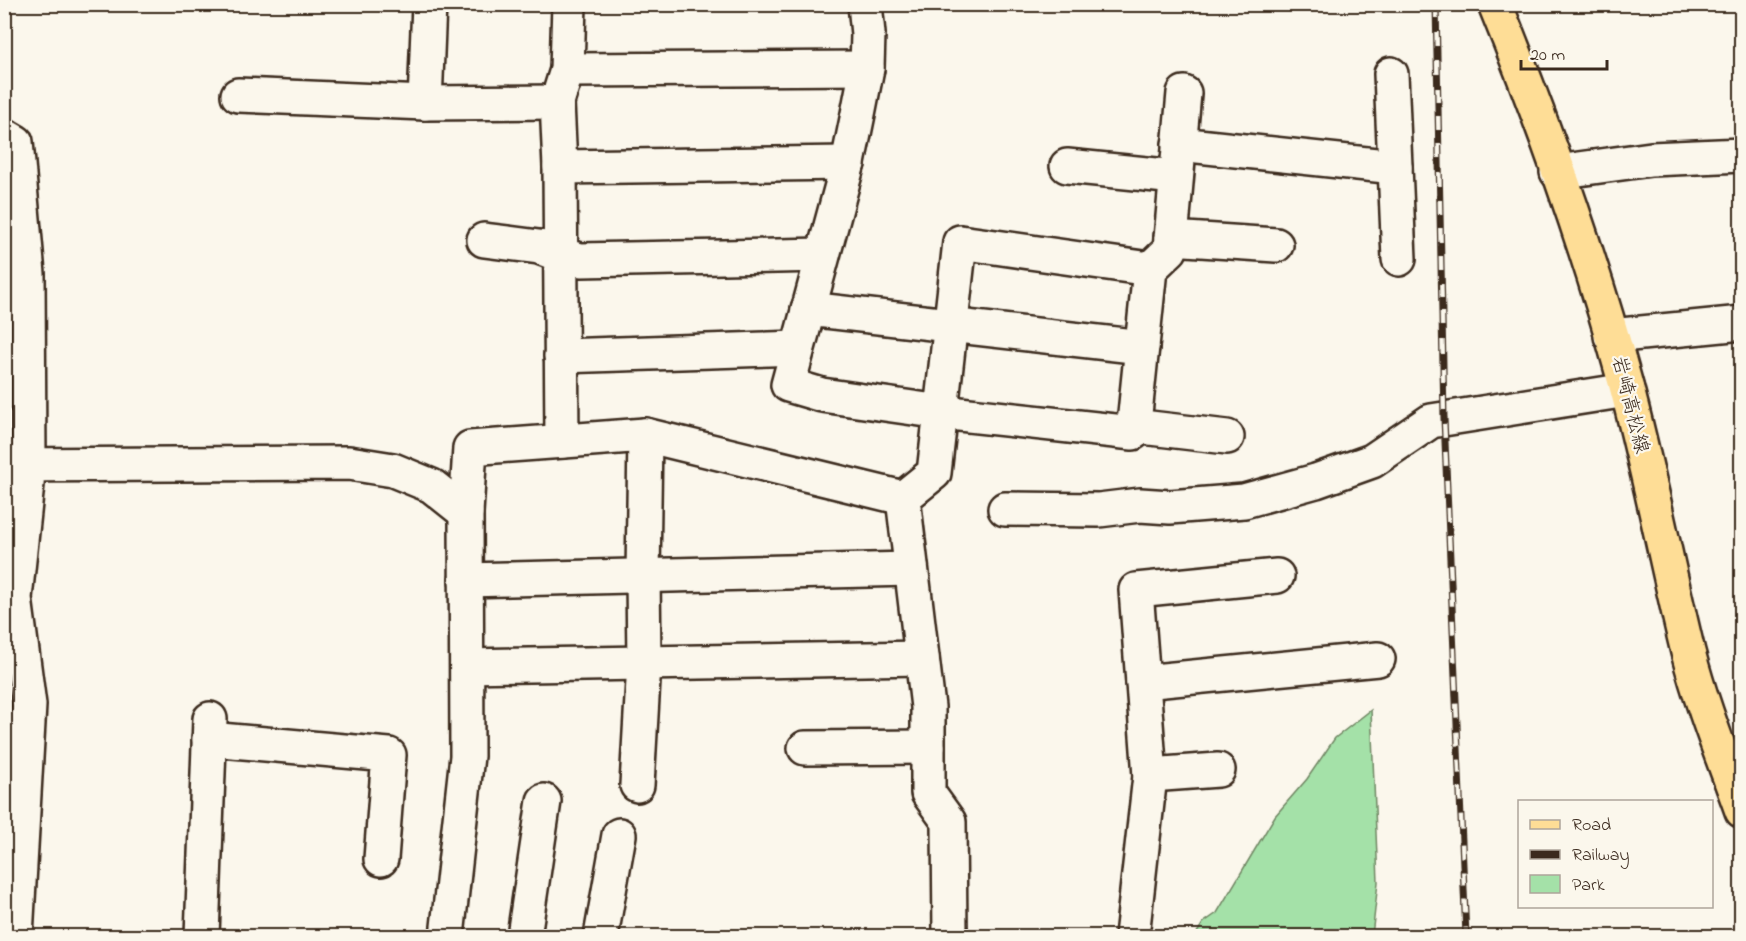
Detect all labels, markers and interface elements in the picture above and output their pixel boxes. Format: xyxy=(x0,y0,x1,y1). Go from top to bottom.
scale bar xyxy=(1521,33,1606,71)
text: 20 m xyxy=(1530,43,1565,69)
street label: 岩崎高松線 xyxy=(1603,353,1655,457)
legend xyxy=(1518,800,1713,908)
text: Road xyxy=(1572,813,1611,839)
text: Railway xyxy=(1572,843,1629,869)
text: Park xyxy=(1572,873,1605,899)

